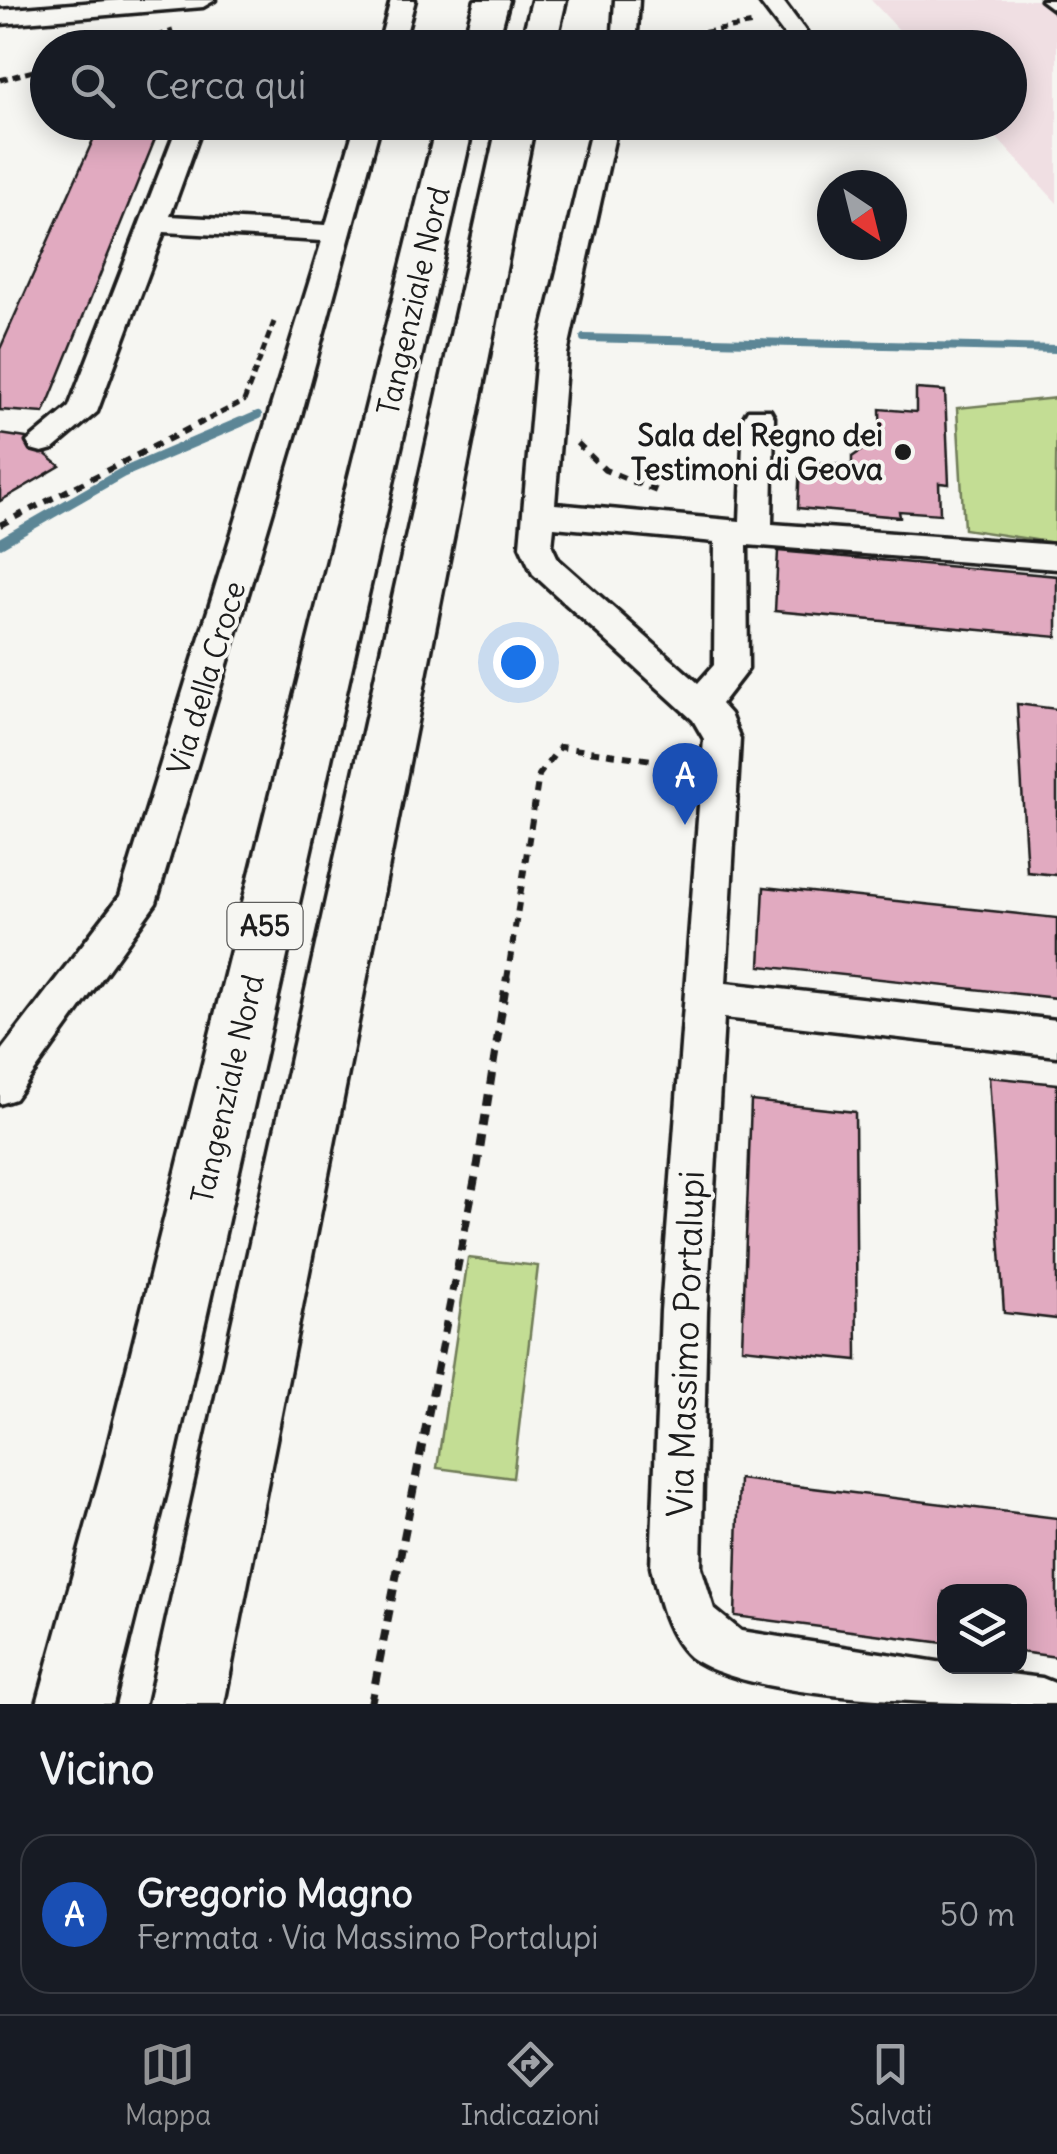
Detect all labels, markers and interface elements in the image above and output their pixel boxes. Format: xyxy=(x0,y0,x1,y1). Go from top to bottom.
search box xyxy=(30,30,1027,140)
icon: search xyxy=(65,58,120,113)
text: Cerca qui xyxy=(145,62,306,109)
north arrow xyxy=(817,170,907,260)
street label: Tangenziale Nord xyxy=(368,183,458,419)
place label: Sala del Regno dei Testimoni di Geova xyxy=(631,416,883,488)
marker: Sala del Regno dei Testimoni di Geova xyxy=(892,441,914,463)
street label: Via della Croce xyxy=(159,577,253,779)
your location xyxy=(493,637,544,688)
pin: A xyxy=(652,742,718,825)
road number: A55 xyxy=(228,903,302,949)
street label: Tangenziale Nord xyxy=(182,971,272,1207)
street label: Via Massimo Portalupi xyxy=(657,1170,713,1518)
map controls xyxy=(937,1584,1027,1674)
button: layers xyxy=(937,1584,1027,1674)
text: Vicino xyxy=(40,1743,154,1795)
text: Gregorio Magno xyxy=(137,1870,413,1917)
text: A xyxy=(64,1894,85,1935)
text: 50 m xyxy=(940,1894,1015,1935)
text: Fermata · Via Massimo Portalupi xyxy=(137,1917,598,1958)
tab: Mappa xyxy=(125,2037,211,2133)
tab: Indicazioni xyxy=(461,2037,600,2133)
tab: Salvati xyxy=(849,2037,932,2133)

